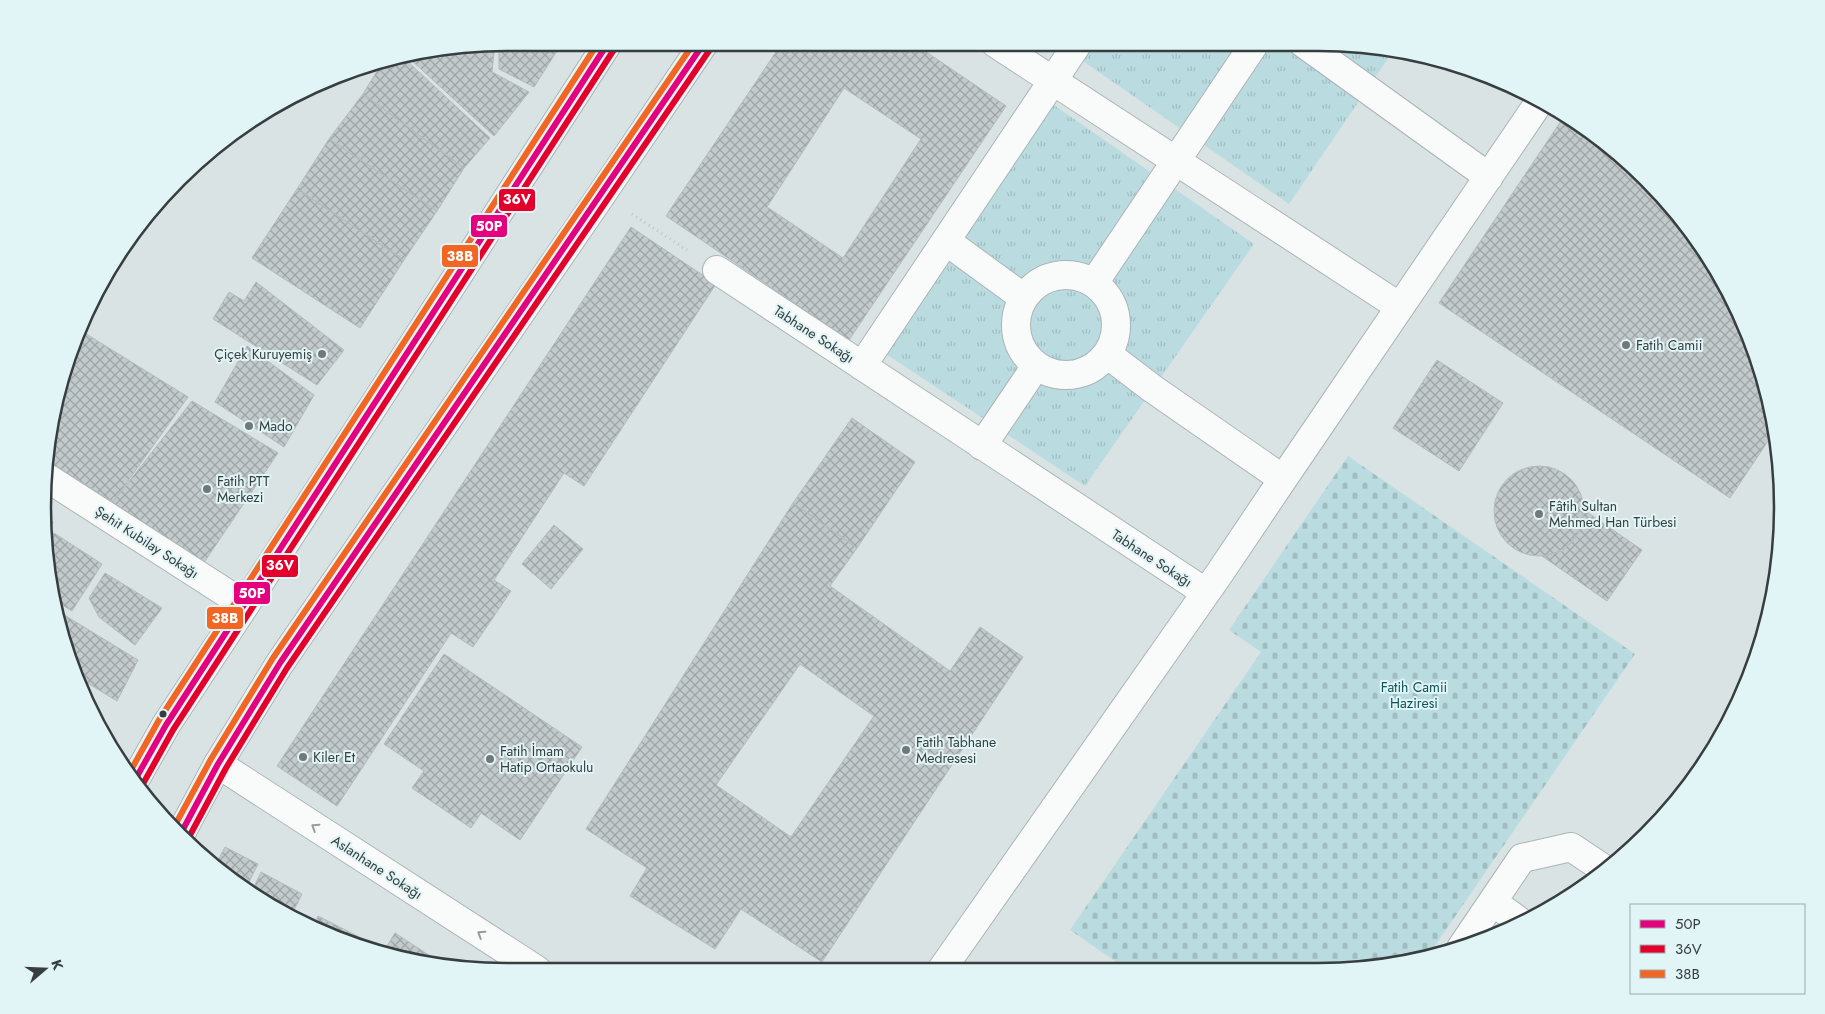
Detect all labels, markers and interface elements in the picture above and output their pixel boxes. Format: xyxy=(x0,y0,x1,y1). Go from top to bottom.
line badge: 36V xyxy=(498,188,536,212)
text: 36V xyxy=(503,189,532,209)
line badge: 50P xyxy=(470,214,508,238)
text: 50P xyxy=(475,216,503,236)
line badge: 38B xyxy=(441,244,479,268)
text: 38B xyxy=(447,246,473,266)
street label: Tabhane Sokağı xyxy=(770,300,858,368)
place label: Fatih Camii xyxy=(1636,335,1702,355)
marker: Fatih Camii xyxy=(1620,339,1632,351)
place label: Çiçek Kuruyemiş xyxy=(214,344,312,364)
marker: Çiçek Kuruyemiş xyxy=(316,348,328,360)
place label: Mado xyxy=(259,416,293,436)
marker: Mado xyxy=(243,420,255,432)
place label: Fatih PTT Merkezi xyxy=(217,471,270,507)
marker: Fatih PTT Merkezi xyxy=(201,483,213,495)
place label: Fâtih Sultan Mehmed Han Türbesi xyxy=(1549,496,1677,532)
street label: Şehit Kubilay Sokağı xyxy=(91,501,203,583)
marker: Fâtih Sultan Mehmed Han Türbesi xyxy=(1533,508,1545,520)
street label: Tabhane Sokağı xyxy=(1108,524,1196,592)
line badge: 36V xyxy=(261,554,299,578)
text: 36V xyxy=(266,555,295,575)
line badge: 50P xyxy=(233,581,271,605)
text: 50P xyxy=(238,583,266,603)
line badge: 38B xyxy=(206,606,244,630)
text: 38B xyxy=(212,608,238,628)
park label: Fatih Camii Haziresi xyxy=(1381,677,1447,713)
unlabelled marker xyxy=(158,709,168,719)
place label: Fatih Tabhane Medresesi xyxy=(916,732,996,768)
place label: Fatih İmam Hatip Ortaokulu xyxy=(500,741,593,777)
marker: Fatih Tabhane Medresesi xyxy=(900,744,912,756)
place label: Kiler Et xyxy=(313,747,356,767)
marker: Kiler Et xyxy=(297,751,309,763)
marker: Fatih İmam Hatip Ortaokulu xyxy=(484,753,496,765)
one-way arrow xyxy=(311,824,321,833)
street label: Aslanhane Sokağı xyxy=(328,830,426,904)
legend xyxy=(1630,904,1805,994)
text: 50P xyxy=(1675,913,1701,935)
one-way arrow xyxy=(477,931,487,940)
text: 36V xyxy=(1675,938,1702,960)
north arrow xyxy=(20,944,70,994)
text: K xyxy=(46,957,68,973)
text: 38B xyxy=(1675,963,1700,985)

